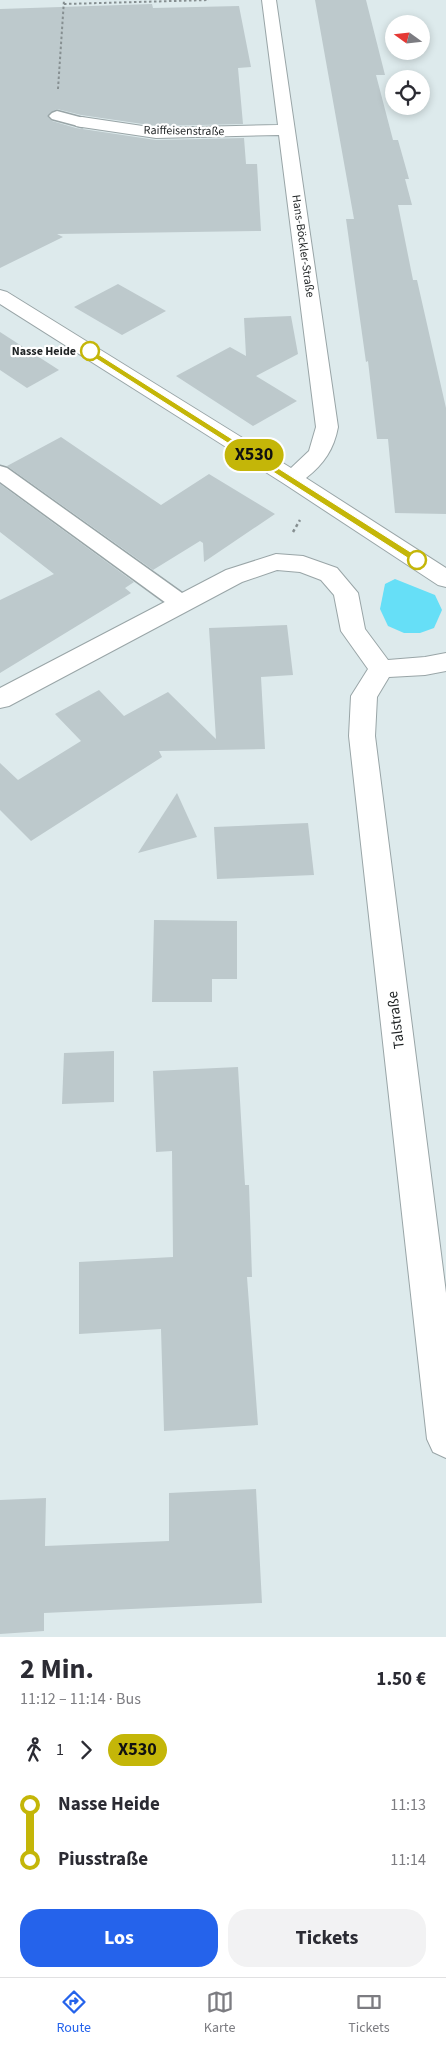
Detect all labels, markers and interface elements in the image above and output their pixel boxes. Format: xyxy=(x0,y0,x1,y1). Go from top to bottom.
north arrow xyxy=(385,15,430,60)
map controls xyxy=(385,15,430,115)
button: locate xyxy=(385,70,430,115)
street label: Raiffeisenstraße xyxy=(144,122,225,140)
street label: Hans-Böckler-Straße xyxy=(287,193,319,299)
marker: Nasse Heide xyxy=(80,341,100,361)
place label: Nasse Heide xyxy=(12,343,76,360)
line badge: X530 xyxy=(219,439,289,471)
text: X530 xyxy=(235,442,273,467)
unlabelled marker xyxy=(407,550,427,570)
street label: Talstraße xyxy=(382,990,410,1050)
text: 2 Min. xyxy=(20,1649,94,1689)
text: 1.50 € xyxy=(376,1666,426,1693)
text: 11:12 – 11:14 · Bus xyxy=(20,1688,141,1710)
icon: walk xyxy=(20,1736,48,1764)
icon: forward xyxy=(72,1736,100,1764)
text: X530 xyxy=(118,1737,157,1762)
text: 1 xyxy=(56,1739,64,1761)
text: Nasse Heide xyxy=(58,1791,160,1818)
text: 11:13 xyxy=(390,1794,426,1816)
text: Piusstraße xyxy=(58,1846,148,1873)
text: 11:14 xyxy=(390,1849,426,1871)
button: Los xyxy=(20,1909,218,1967)
button: Tickets xyxy=(228,1909,426,1967)
tab: Route xyxy=(56,1988,91,2038)
tab: Karte xyxy=(204,1988,235,2038)
tab: Tickets xyxy=(348,1988,390,2038)

